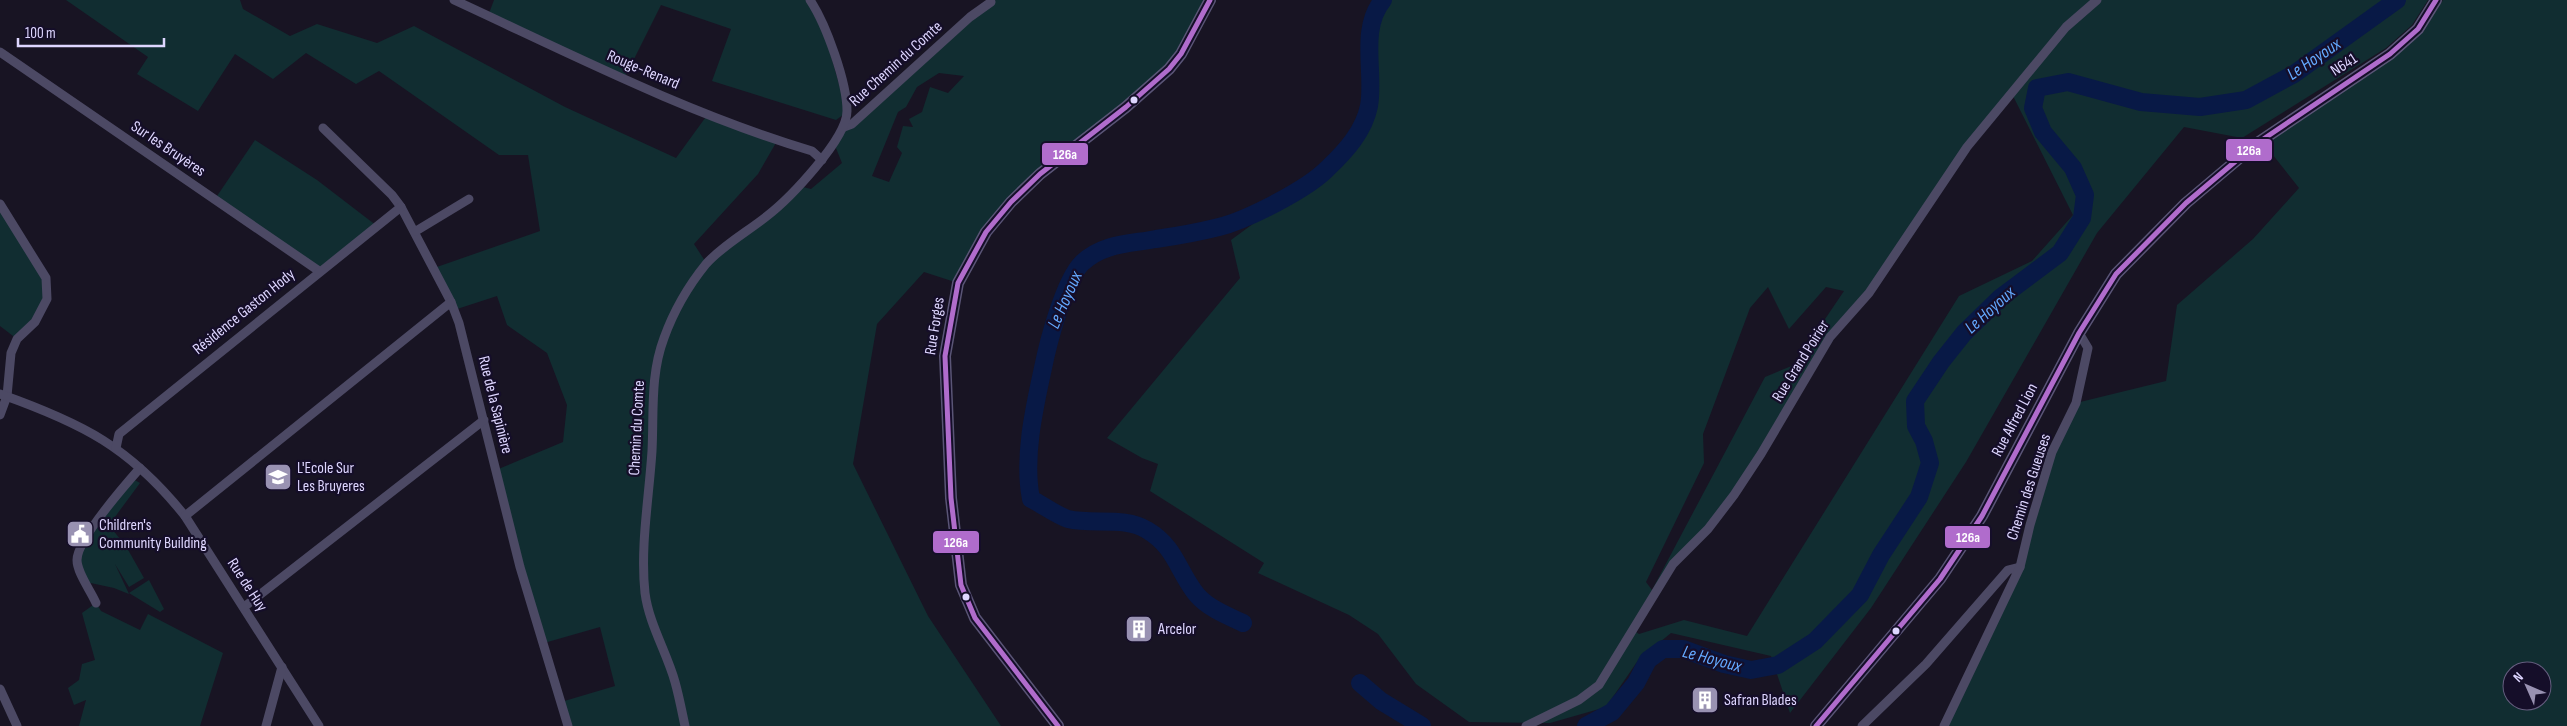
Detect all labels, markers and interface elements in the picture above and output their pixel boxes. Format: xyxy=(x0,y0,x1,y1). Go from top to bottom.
scale bar xyxy=(18,15,164,47)
street label: Rue Chemin du Comte xyxy=(846,17,946,111)
text: 100 m xyxy=(25,24,56,43)
water label: Le Hoyoux xyxy=(2283,33,2346,85)
street label: Rouge-Renard xyxy=(604,46,682,94)
street label: N641 xyxy=(2327,49,2361,81)
unlabelled marker xyxy=(1129,95,1139,105)
street label: Sur les Bruyères xyxy=(127,117,209,181)
line badge: 126a xyxy=(2225,138,2273,162)
line badge: 126a xyxy=(1041,142,1089,166)
text: 126a xyxy=(2237,142,2261,159)
text: 126a xyxy=(1053,146,1077,163)
street label: Résidence Gaston Hody xyxy=(189,265,299,359)
water label: Le Hoyoux xyxy=(1043,267,1087,332)
water label: Le Hoyoux xyxy=(1961,281,2020,338)
street label: Rue Forges xyxy=(921,296,949,356)
street label: Rue Grand Poirier xyxy=(1768,316,1834,405)
street label: Rue de la Sapinière xyxy=(474,354,516,456)
street label: Chemin du Comte xyxy=(625,380,649,476)
street label: Rue Alfred Lion xyxy=(1988,380,2042,460)
street label: Chemin des Gueuses xyxy=(2003,431,2055,543)
place label: L'Ecole Sur Les Bruyeres xyxy=(297,459,365,496)
school or university icon: L'Ecole Sur Les Bruyeres xyxy=(263,462,293,492)
place label: Children's Community Building xyxy=(99,516,207,553)
public building icon: Children's Community Building xyxy=(65,519,95,549)
line badge: 126a xyxy=(1944,525,1991,549)
text: 126a xyxy=(1956,529,1980,546)
line badge: 126a xyxy=(932,530,980,554)
text: 126a xyxy=(944,534,968,551)
street label: Rue de Huy xyxy=(223,555,271,615)
unlabelled marker xyxy=(961,592,971,602)
building icon: Arcelor xyxy=(1124,614,1154,644)
place label: Arcelor xyxy=(1157,620,1197,639)
unlabelled marker xyxy=(1891,626,1901,636)
water label: Le Hoyoux xyxy=(1680,641,1745,677)
north arrow xyxy=(2502,661,2552,711)
text: N xyxy=(2510,669,2527,686)
building icon: Safran Blades xyxy=(1690,685,1720,715)
place label: Safran Blades xyxy=(1724,691,1797,710)

